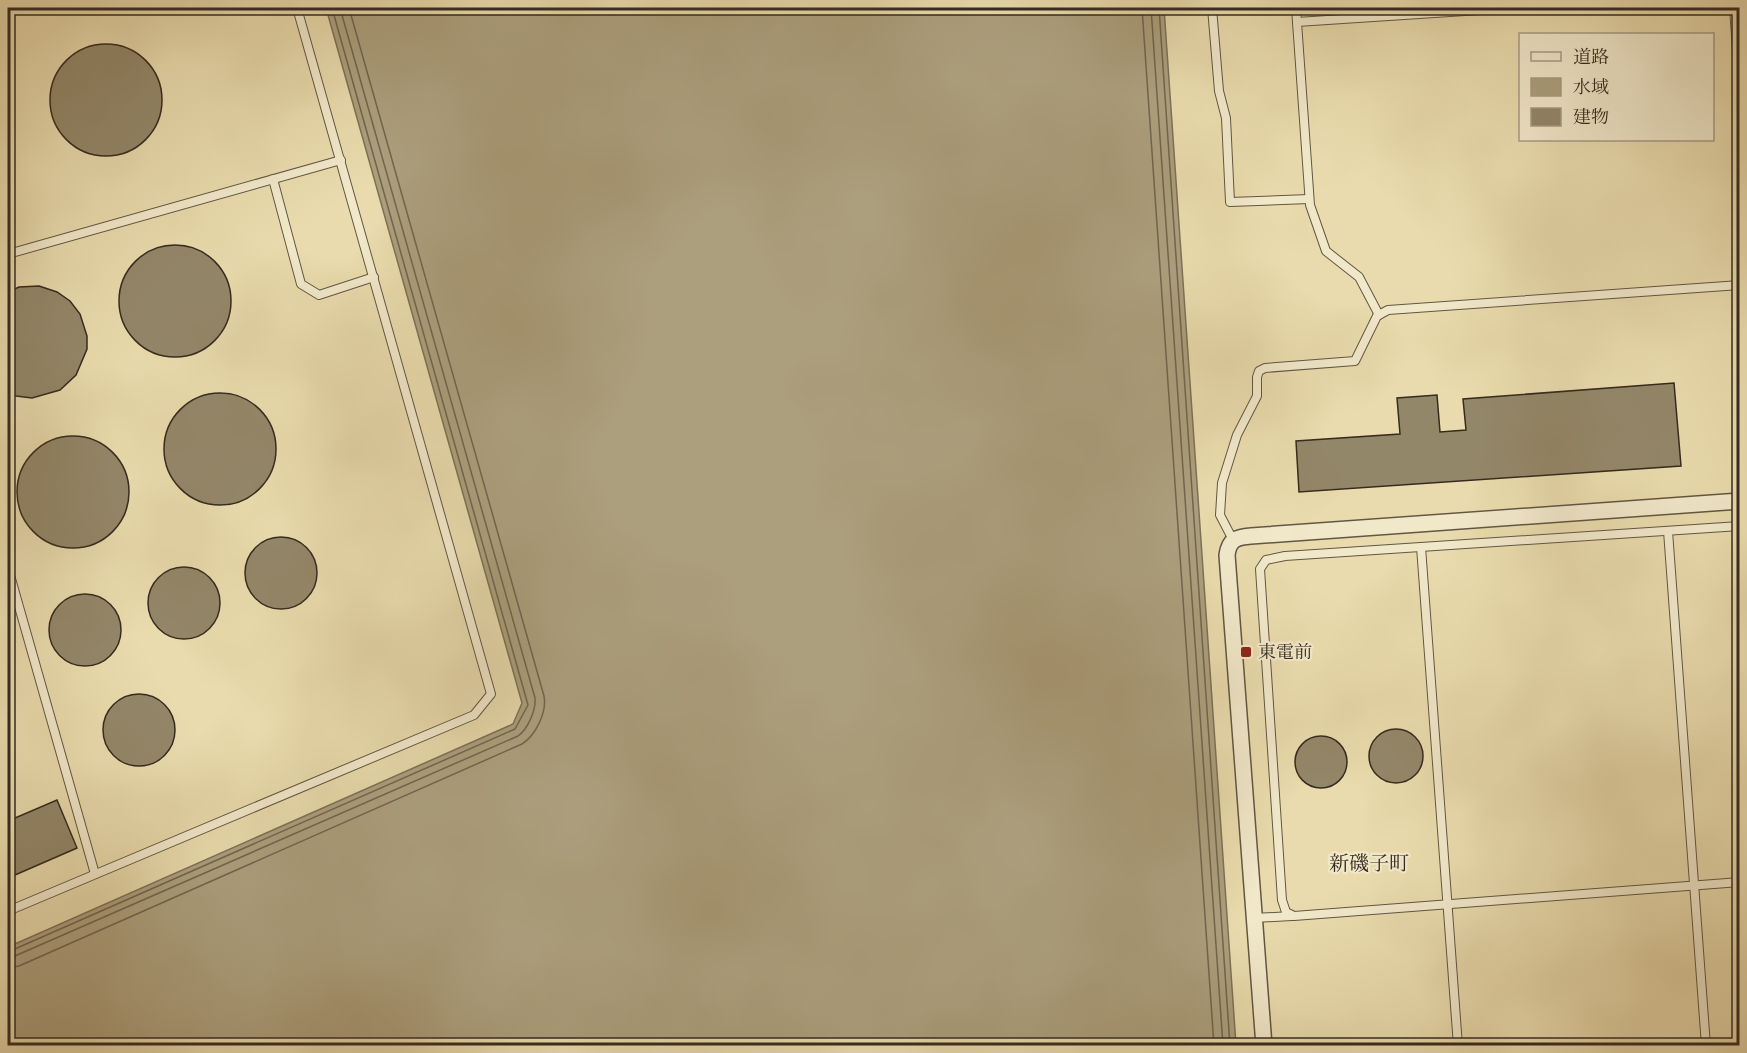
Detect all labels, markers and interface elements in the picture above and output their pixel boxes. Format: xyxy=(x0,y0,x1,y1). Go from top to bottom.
legend xyxy=(1519,33,1714,141)
text: 道路 xyxy=(1573,45,1609,69)
text: 水域 xyxy=(1573,75,1609,99)
text: 建物 xyxy=(1573,105,1609,129)
place label: 東電前 xyxy=(1258,640,1312,664)
marker: 東電前 xyxy=(1239,645,1253,659)
district label: 新磯子町 xyxy=(1329,850,1409,877)

